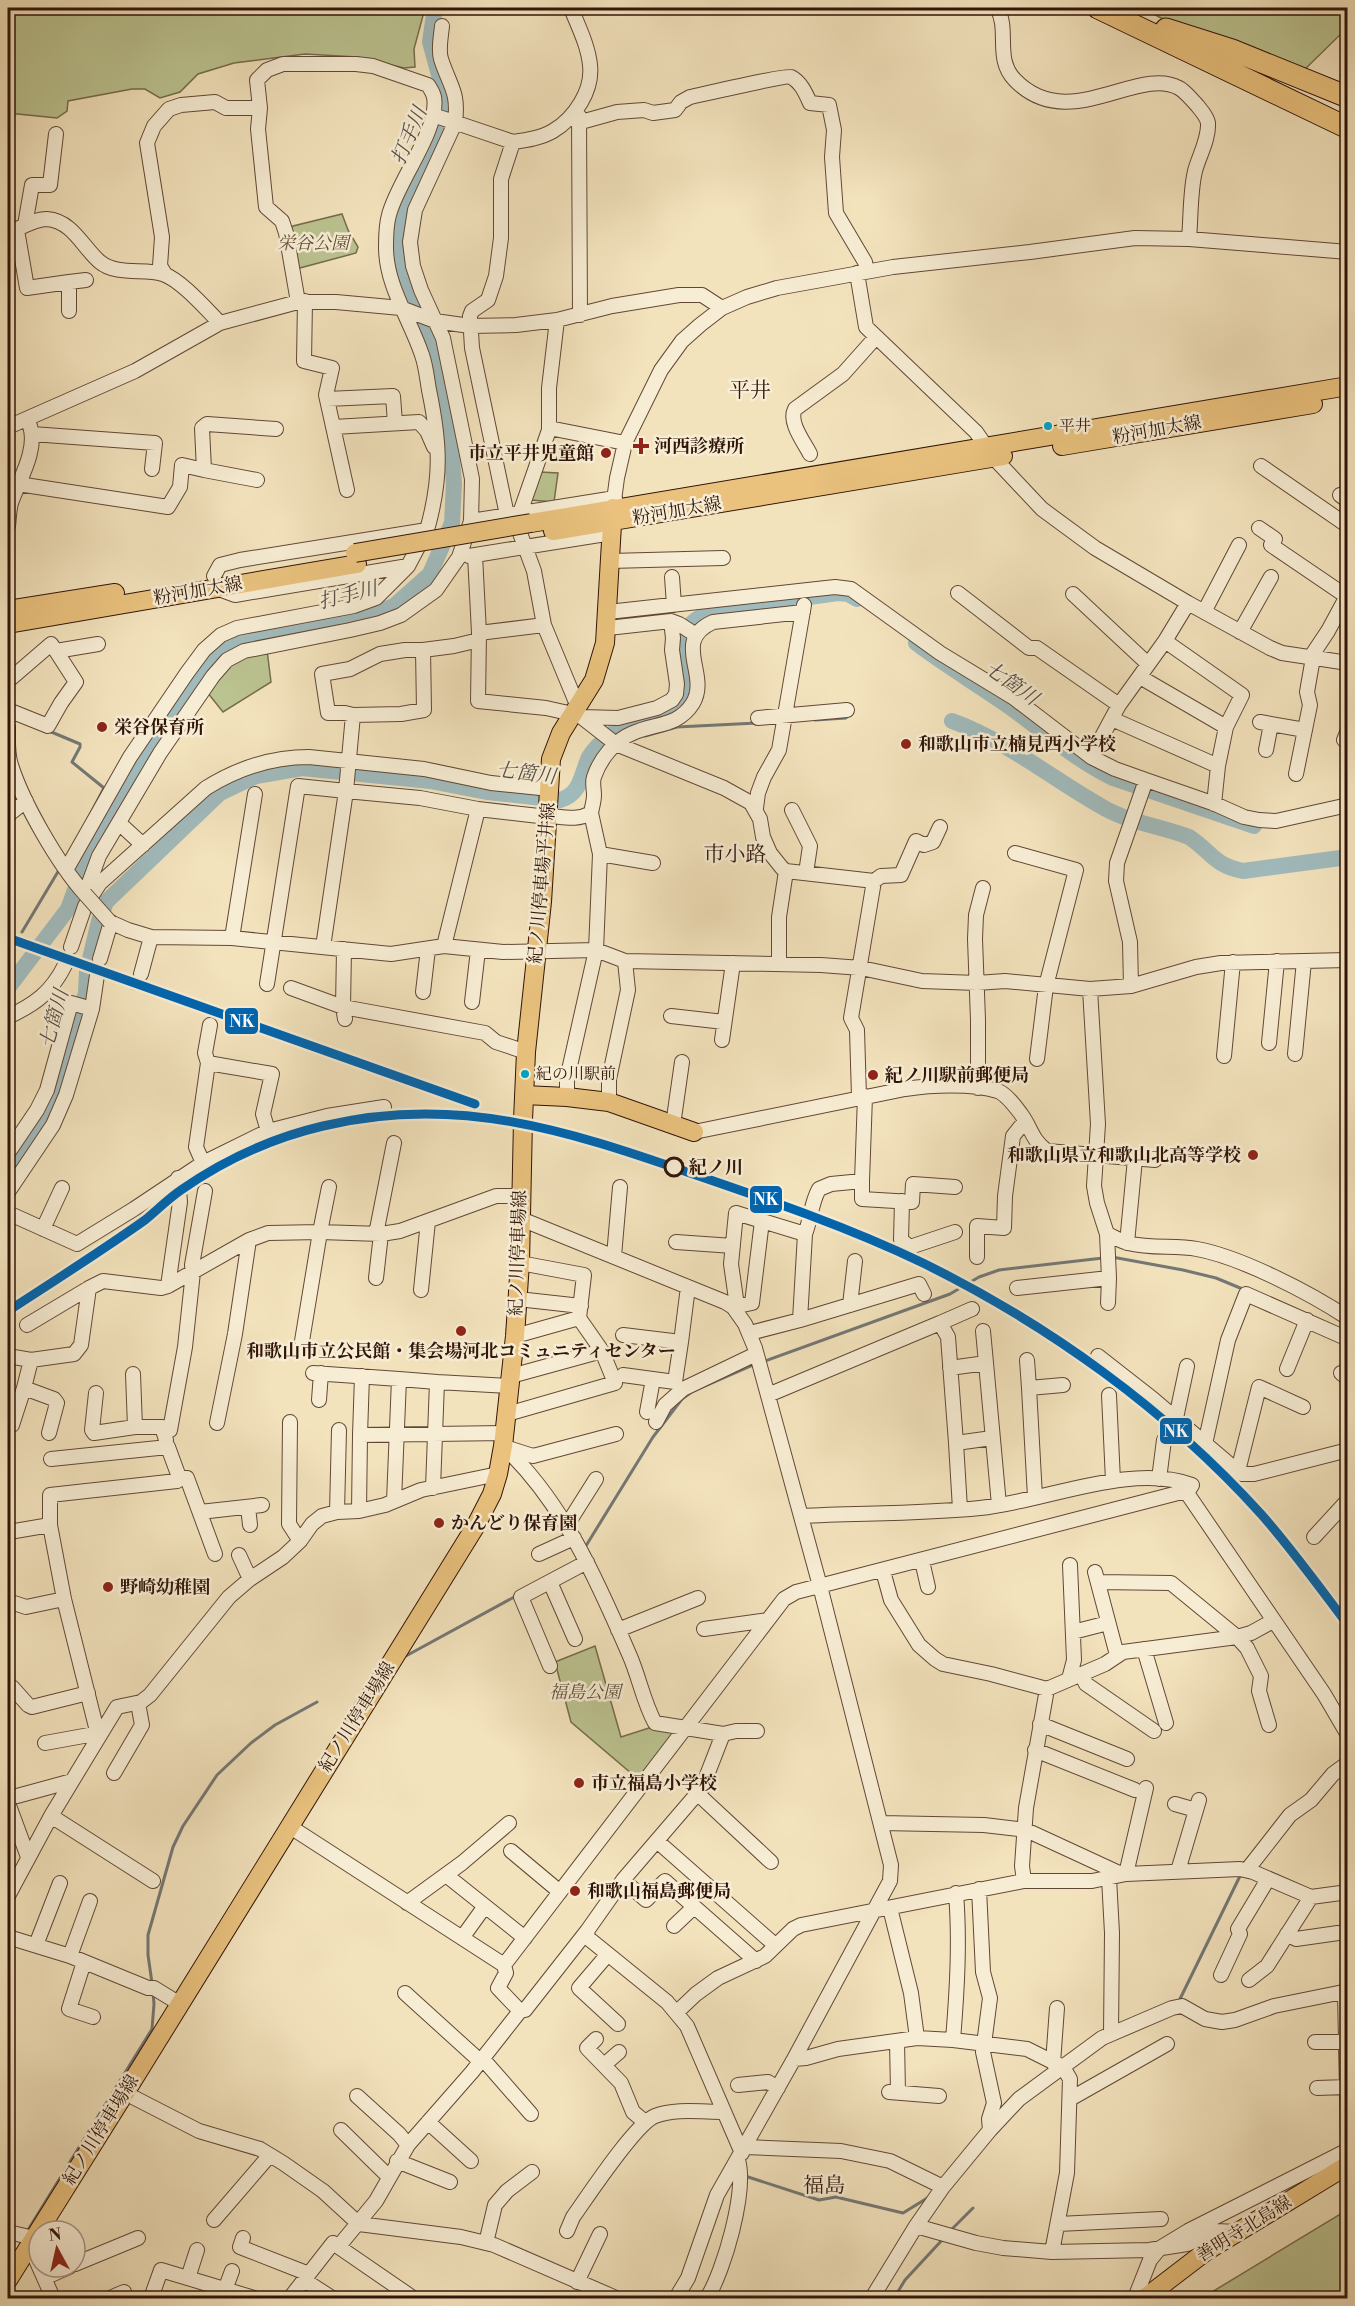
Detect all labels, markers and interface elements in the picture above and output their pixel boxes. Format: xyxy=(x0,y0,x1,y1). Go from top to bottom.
water label: 打手川 xyxy=(387,102,434,168)
park label: 栄谷公園 xyxy=(277,232,352,255)
district label: 平井 xyxy=(729,378,771,404)
street label: 粉河加太線 xyxy=(1111,411,1203,449)
place label: 平井 xyxy=(1059,416,1091,436)
marker: 平井 xyxy=(1042,420,1054,432)
place label: 河西診療所 xyxy=(654,435,744,458)
marker: 河西診療所 xyxy=(632,437,650,455)
place label: 市立平井児童館 xyxy=(468,442,594,465)
marker: 市立平井児童館 xyxy=(599,446,613,460)
street label: 粉河加太線 xyxy=(631,492,723,530)
street label: 粉河加太線 xyxy=(152,572,244,610)
water label: 打手川 xyxy=(316,576,382,615)
water label: 七箇川 xyxy=(979,657,1044,713)
place label: 栄谷保育所 xyxy=(114,716,204,739)
marker: 栄谷保育所 xyxy=(95,720,109,734)
place label: 和歌山市立楠見西小学校 xyxy=(918,733,1116,756)
marker: 和歌山市立楠見西小学校 xyxy=(899,737,913,751)
water label: 七箇川 xyxy=(495,758,559,790)
street label: 紀ノ川停車場平井線 xyxy=(523,801,561,965)
district label: 市小路 xyxy=(704,842,767,868)
water label: 七箇川 xyxy=(35,985,75,1051)
line badge: NK xyxy=(224,1007,259,1035)
text: NK xyxy=(229,1012,256,1032)
place label: 紀の川駅前 xyxy=(536,1064,616,1084)
place label: 紀ノ川駅前郵便局 xyxy=(885,1064,1029,1087)
marker: 紀の川駅前 xyxy=(519,1068,531,1080)
marker: 紀ノ川駅前郵便局 xyxy=(866,1068,880,1082)
place label: 和歌山県立和歌山北高等学校 xyxy=(1007,1144,1241,1167)
marker: 和歌山県立和歌山北高等学校 xyxy=(1246,1148,1260,1162)
place label: 紀ノ川 xyxy=(689,1156,743,1179)
marker: 紀ノ川 xyxy=(664,1157,684,1177)
line badge: NK xyxy=(749,1185,783,1214)
street label: 紀ノ川停車場線 xyxy=(504,1190,532,1316)
text: NK xyxy=(753,1190,780,1210)
marker: 和歌山市立公民館・集会場河北コミュニティセンター xyxy=(454,1324,468,1338)
place label: 和歌山市立公民館・集会場河北コミュニティセンター xyxy=(246,1340,676,1363)
line badge: NK xyxy=(1159,1417,1193,1445)
text: NK xyxy=(1163,1422,1190,1442)
place label: かんどり保育園 xyxy=(451,1512,577,1535)
marker: かんどり保育園 xyxy=(432,1516,446,1530)
place label: 野崎幼稚園 xyxy=(120,1576,210,1599)
marker: 野崎幼稚園 xyxy=(101,1580,115,1594)
street label: 紀ノ川停車場線 xyxy=(314,1657,400,1777)
park label: 福島公園 xyxy=(549,1681,624,1704)
place label: 市立福島小学校 xyxy=(591,1772,717,1795)
marker: 市立福島小学校 xyxy=(572,1776,586,1790)
place label: 和歌山福島郵便局 xyxy=(587,1880,731,1903)
marker: 和歌山福島郵便局 xyxy=(568,1884,582,1898)
street label: 紀ノ川停車場線 xyxy=(58,2070,144,2190)
district label: 福島 xyxy=(803,2173,845,2199)
street label: 善明寺北島線 xyxy=(1192,2191,1296,2267)
north arrow xyxy=(27,2219,87,2279)
text: N xyxy=(47,2224,63,2246)

